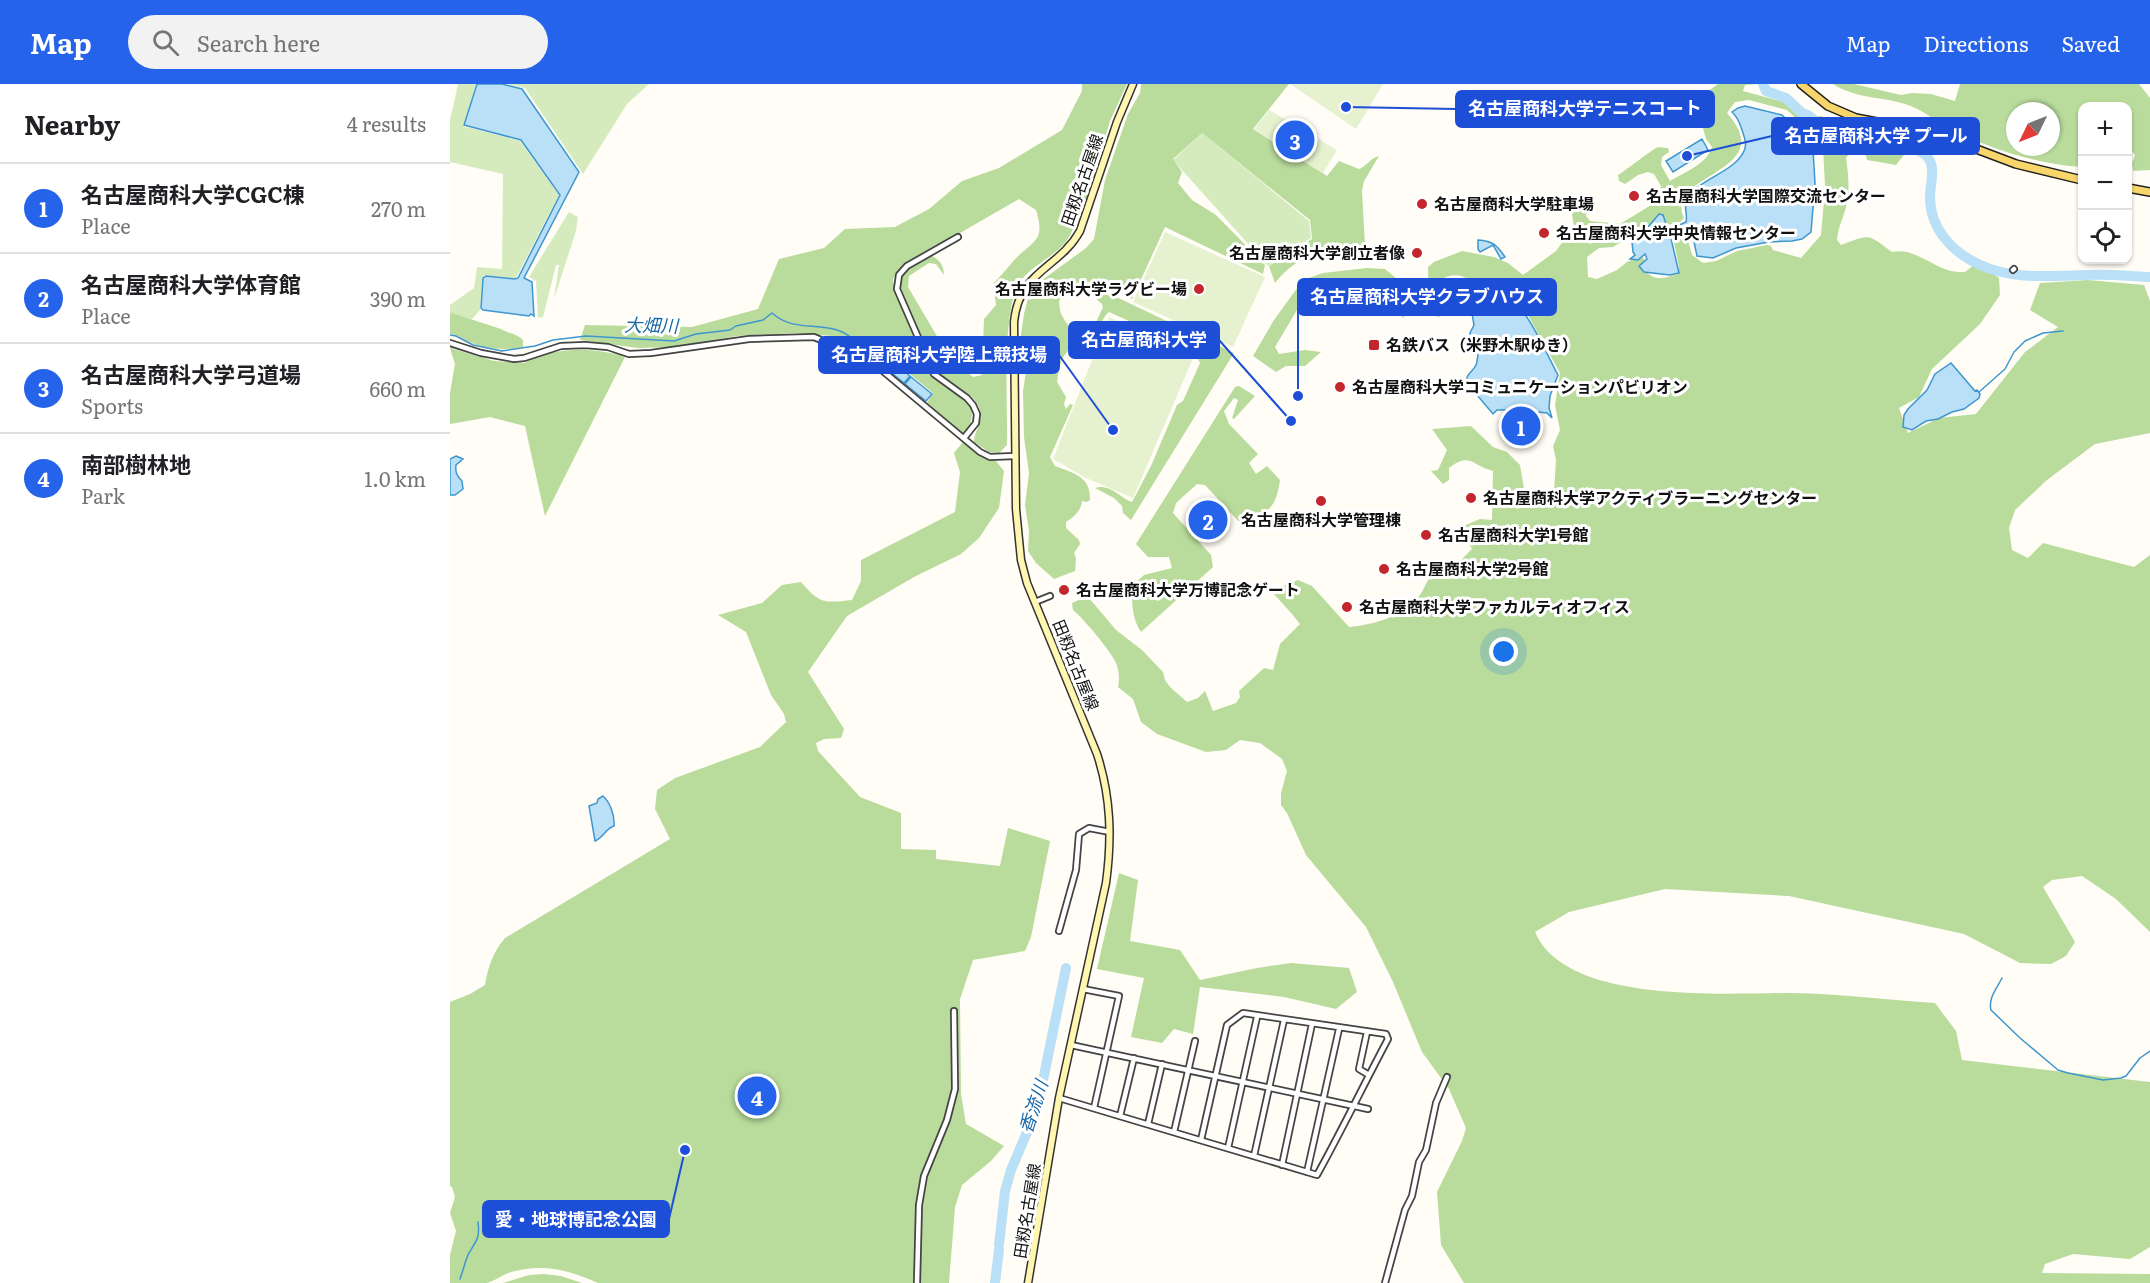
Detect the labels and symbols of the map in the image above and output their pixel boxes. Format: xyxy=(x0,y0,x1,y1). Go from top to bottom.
callout: 名古屋商科大学テニスコート xyxy=(1456,91,1714,127)
text: 名古屋商科大学テニスコート xyxy=(1468,94,1702,121)
north arrow xyxy=(2006,102,2060,156)
pin: 3 xyxy=(1276,118,1314,162)
callout: 名古屋商科大学 プール xyxy=(1772,118,1979,154)
text: 名古屋商科大学 プール xyxy=(1784,121,1968,148)
street label: 田籾名古屋線 xyxy=(1054,130,1108,229)
place label: 名古屋商科大学国際交流センター xyxy=(1646,183,1886,207)
marker: 名古屋商科大学国際交流センター xyxy=(1627,189,1641,203)
place label: 名古屋商科大学駐車場 xyxy=(1434,191,1594,215)
marker: 名古屋商科大学駐車場 xyxy=(1415,197,1429,211)
place label: 名古屋商科大学中央情報センター xyxy=(1556,220,1796,244)
marker: 名古屋商科大学中央情報センター xyxy=(1537,226,1551,240)
place label: 名古屋商科大学創立者像 xyxy=(1229,240,1405,264)
marker: 名古屋商科大学創立者像 xyxy=(1410,246,1424,260)
place label: 名古屋商科大学ラグビー場 xyxy=(995,276,1187,300)
callout: 名古屋商科大学クラブハウス xyxy=(1298,279,1556,315)
marker: 名古屋商科大学ラグビー場 xyxy=(1192,282,1206,296)
text: 名古屋商科大学クラブハウス xyxy=(1310,282,1544,309)
water label: 大畑川 xyxy=(624,311,680,339)
callout: 名古屋商科大学 xyxy=(1069,322,1219,358)
text: 名古屋商科大学 xyxy=(1081,325,1207,352)
place label: 名鉄バス（米野木駅ゆき） xyxy=(1386,332,1578,356)
callout: 名古屋商科大学陸上競技場 xyxy=(819,337,1059,373)
marker: 名鉄バス（米野木駅ゆき） xyxy=(1367,338,1381,352)
text: 名古屋商科大学陸上競技場 xyxy=(831,340,1047,367)
place label: 名古屋商科大学コミュニケーションパビリオン xyxy=(1352,374,1688,398)
marker: 名古屋商科大学コミュニケーションパビリオン xyxy=(1333,380,1347,394)
pin: 1 xyxy=(1502,404,1540,448)
place label: 名古屋商科大学アクティブラーニングセンター xyxy=(1483,485,1817,509)
marker: 名古屋商科大学アクティブラーニングセンター xyxy=(1464,491,1478,505)
marker: 名古屋商科大学管理棟 xyxy=(1314,494,1328,508)
pin: 2 xyxy=(1188,498,1227,542)
place label: 名古屋商科大学管理棟 xyxy=(1241,507,1401,531)
place label: 名古屋商科大学1号館 xyxy=(1438,522,1589,546)
marker: 名古屋商科大学1号館 xyxy=(1419,528,1433,542)
place label: 名古屋商科大学2号館 xyxy=(1396,556,1549,580)
marker: 名古屋商科大学2号館 xyxy=(1377,562,1391,576)
place label: 名古屋商科大学万博記念ゲート xyxy=(1076,577,1300,601)
marker: 名古屋商科大学万博記念ゲート xyxy=(1057,583,1071,597)
place label: 名古屋商科大学ファカルティオフィス xyxy=(1359,594,1630,618)
marker: 名古屋商科大学ファカルティオフィス xyxy=(1340,600,1354,614)
street label: 田籾名古屋線 xyxy=(1048,616,1106,714)
your location xyxy=(1489,637,1518,666)
pin: 4 xyxy=(738,1074,776,1118)
water label: 香流川 xyxy=(1011,1075,1054,1136)
street label: 田籾名古屋線 xyxy=(1007,1162,1045,1260)
callout: 愛・地球博記念公園 xyxy=(483,1201,669,1237)
text: 愛・地球博記念公園 xyxy=(495,1205,657,1232)

